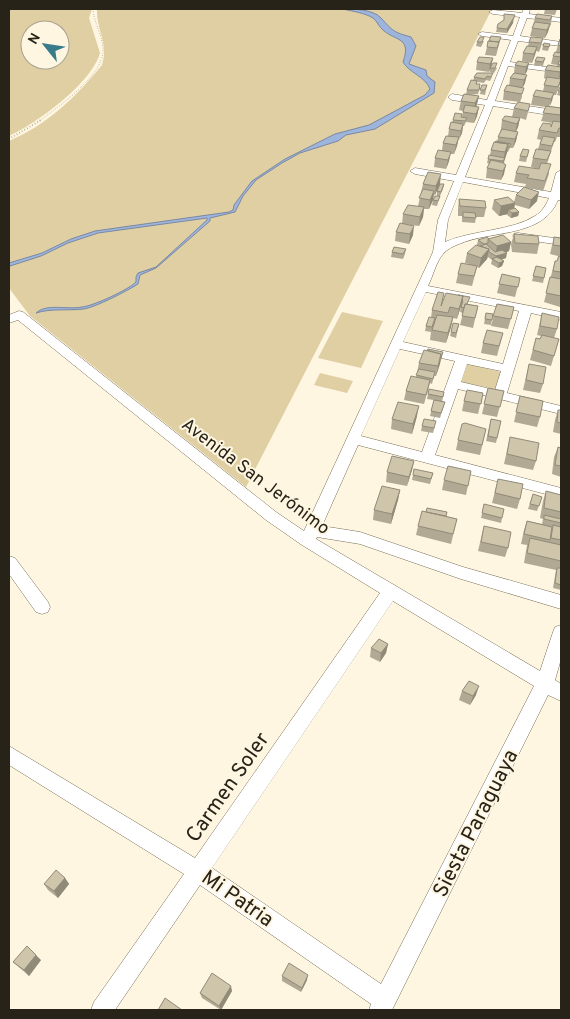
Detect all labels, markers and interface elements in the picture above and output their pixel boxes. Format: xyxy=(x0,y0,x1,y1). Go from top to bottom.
north arrow xyxy=(20,20,70,70)
text: N xyxy=(25,31,45,48)
street label: Avenida San Jerónimo xyxy=(176,414,334,541)
street label: Carmen Soler xyxy=(180,728,276,848)
street label: Siesta Paraguaya xyxy=(428,745,525,902)
street label: Mi Patria xyxy=(196,865,279,934)

